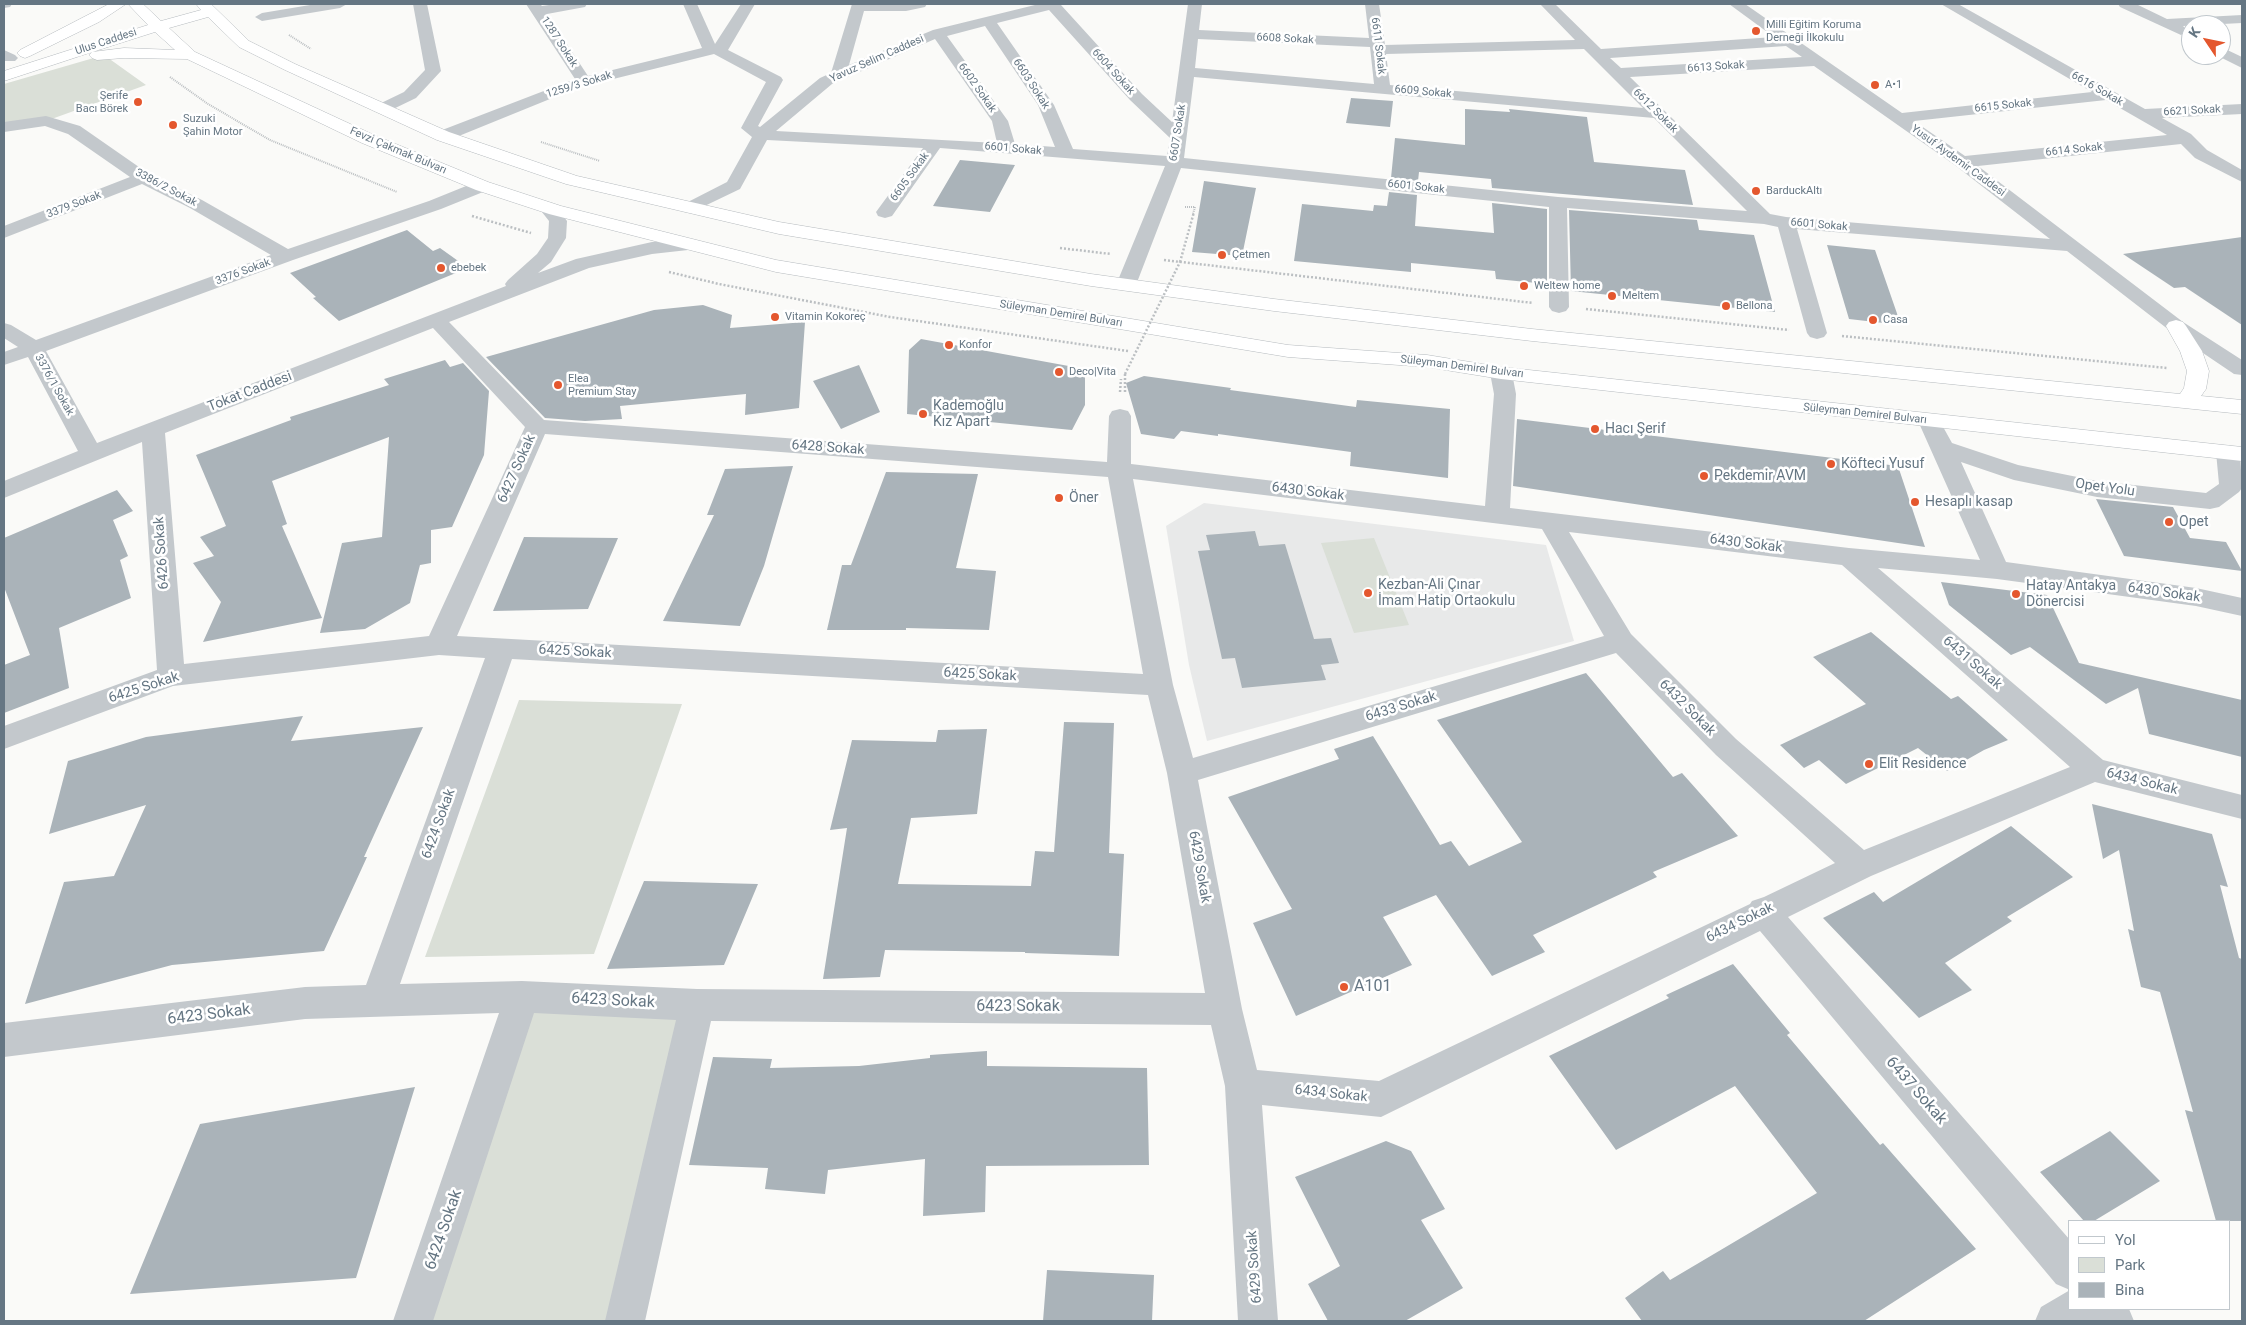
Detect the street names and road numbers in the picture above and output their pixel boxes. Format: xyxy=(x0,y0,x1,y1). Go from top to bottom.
street label: 1287 Sokak xyxy=(538,14,580,70)
street label: 6611 Sokak xyxy=(1368,17,1388,75)
street label: Ulus Caddesi xyxy=(74,26,138,58)
street label: 6608 Sokak xyxy=(1256,31,1314,47)
street label: Yavuz Selim Caddesi xyxy=(828,32,926,86)
street label: 6604 Sokak xyxy=(1089,46,1137,98)
street label: 6603 Sokak xyxy=(1010,56,1052,112)
street label: 6613 Sokak xyxy=(1687,58,1745,76)
street label: 6602 Sokak xyxy=(955,61,999,115)
street label: 1259/3 Sokak xyxy=(545,69,613,101)
street label: 6616 Sokak xyxy=(2069,69,2125,109)
street label: 6609 Sokak xyxy=(1394,83,1452,101)
street label: 6612 Sokak xyxy=(1630,86,1680,136)
street label: 6615 Sokak xyxy=(1974,96,2032,116)
street label: 6621 Sokak xyxy=(2163,103,2221,119)
street label: 6607 Sokak xyxy=(1167,104,1189,162)
street label: Yusuf Aydemir Caddesi xyxy=(1908,122,2008,200)
street label: Fevzi Çakmak Bulvarı xyxy=(348,125,448,177)
street label: 6601 Sokak xyxy=(984,140,1042,158)
street label: 6614 Sokak xyxy=(2045,140,2103,160)
street label: 6605 Sokak xyxy=(888,150,932,204)
street label: 3386/2 Sokak xyxy=(133,166,199,210)
street label: 6601 Sokak xyxy=(1387,177,1445,197)
street label: 3379 Sokak xyxy=(45,189,103,221)
street label: 6601 Sokak xyxy=(1790,216,1848,234)
street label: 3376 Sokak xyxy=(214,256,272,288)
street label: Süleyman Demirel Bulvarı xyxy=(999,298,1123,330)
street label: 3376/1 Sokak xyxy=(32,352,76,418)
street label: Süleyman Demirel Bulvarı xyxy=(1400,353,1524,381)
street label: Tokat Caddesi xyxy=(205,368,295,416)
street label: Süleyman Demirel Bulvarı xyxy=(1803,401,1927,427)
street label: 6427 Sokak xyxy=(494,432,540,506)
street label: 6428 Sokak xyxy=(791,437,865,459)
street label: Opet Yolu xyxy=(2074,476,2136,500)
street label: 6430 Sokak xyxy=(1271,479,1345,505)
street label: 6426 Sokak xyxy=(151,516,173,590)
street label: 6430 Sokak xyxy=(1709,531,1783,557)
street label: 6430 Sokak xyxy=(2127,580,2201,606)
street label: 6431 Sokak xyxy=(1939,633,2005,693)
street label: 6425 Sokak xyxy=(538,642,612,662)
street label: 6425 Sokak xyxy=(943,665,1017,685)
street label: 6425 Sokak xyxy=(107,669,181,707)
street label: 6432 Sokak xyxy=(1655,676,1719,740)
street label: 6433 Sokak xyxy=(1364,688,1438,726)
street label: 6434 Sokak xyxy=(2105,765,2179,799)
street label: 6424 Sokak xyxy=(419,787,459,861)
street label: 6429 Sokak xyxy=(1184,830,1214,904)
street label: 6434 Sokak xyxy=(1703,899,1777,947)
street label: 6423 Sokak xyxy=(571,989,655,1013)
street label: 6423 Sokak xyxy=(976,997,1060,1017)
street label: 6423 Sokak xyxy=(166,1000,252,1030)
street label: 6437 Sokak xyxy=(1881,1053,1951,1129)
street label: 6434 Sokak xyxy=(1294,1082,1368,1106)
street label: 6424 Sokak xyxy=(421,1187,467,1273)
street label: 6429 Sokak xyxy=(1244,1230,1266,1304)

